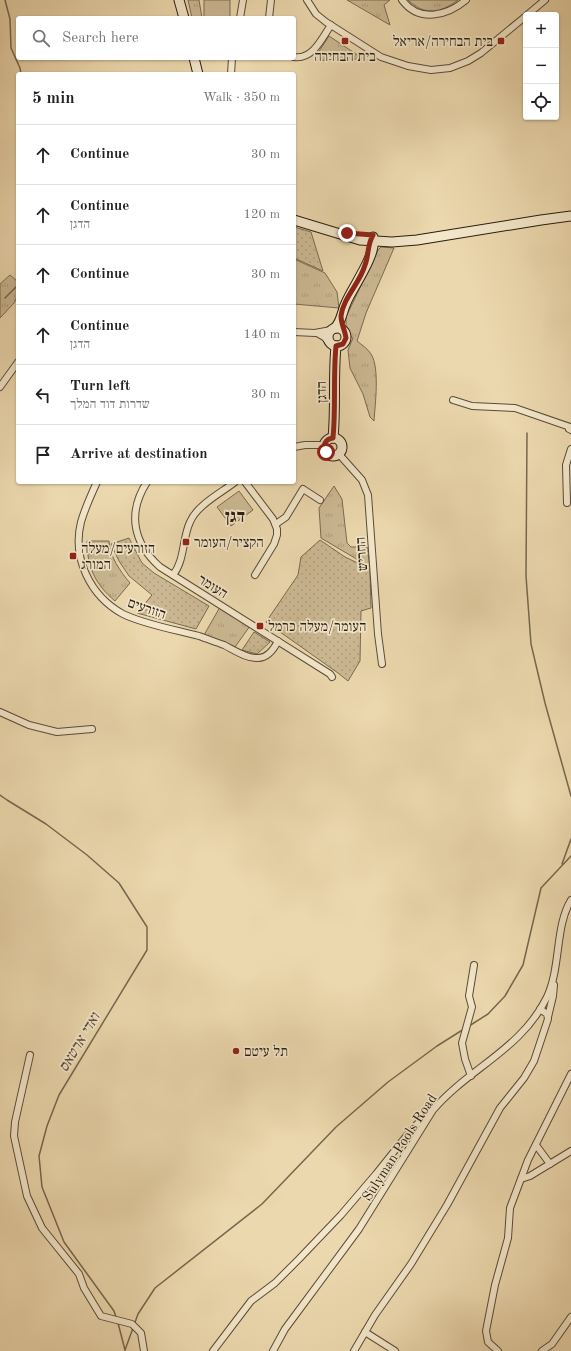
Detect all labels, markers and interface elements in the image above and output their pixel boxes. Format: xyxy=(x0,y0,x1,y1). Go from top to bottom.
map controls xyxy=(523,12,559,120)
button: + xyxy=(523,12,559,48)
search box xyxy=(16,16,296,60)
icon: search xyxy=(30,27,52,49)
text: Search here xyxy=(62,31,139,46)
place label: בית הבחירה/אריאל xyxy=(393,34,493,49)
marker: בית הבחירה xyxy=(340,36,350,46)
marker: בית הבחירה/אריאל xyxy=(496,36,506,46)
button: − xyxy=(523,48,559,84)
place label: בית הבחירה xyxy=(314,50,376,64)
button: locate xyxy=(523,84,559,120)
text: 5 min xyxy=(32,90,75,107)
text: Walk · 350 m xyxy=(203,91,280,104)
icon: ahead xyxy=(32,144,54,166)
text: Continue xyxy=(70,147,129,162)
text: 30 m xyxy=(251,148,280,161)
text: Continue xyxy=(70,199,129,214)
icon: ahead xyxy=(32,204,54,226)
text: 120 m xyxy=(243,208,280,221)
text: הדגן xyxy=(70,218,90,231)
route end xyxy=(338,224,356,242)
icon: ahead xyxy=(32,264,54,286)
text: Continue xyxy=(70,267,129,282)
text: 30 m xyxy=(251,268,280,281)
text: Continue xyxy=(70,319,129,334)
icon: ahead xyxy=(32,324,54,346)
text: 140 m xyxy=(243,328,280,341)
text: הדגן xyxy=(70,338,90,351)
text: Turn left xyxy=(70,379,130,394)
street label: הדגן xyxy=(315,381,329,403)
icon: left xyxy=(32,384,54,406)
text: 30 m xyxy=(251,388,280,401)
text: שדרות דוד המלך xyxy=(70,398,150,411)
route start xyxy=(317,443,335,461)
icon: arrive xyxy=(32,444,54,466)
text: Arrive at destination xyxy=(70,447,208,462)
district label: דגן xyxy=(225,508,245,526)
place label: הקציר/העומר xyxy=(194,536,264,550)
street label: החריש xyxy=(354,536,370,571)
marker: הקציר/העומר xyxy=(181,537,191,547)
place label: הזורעים/מעלה המורג xyxy=(81,541,155,572)
marker: הזורעים/מעלה המורג xyxy=(68,551,78,561)
street label: העומר xyxy=(195,572,230,601)
street label: הזורעים xyxy=(126,596,168,622)
place label: העומר/מעלה כרמל xyxy=(268,619,366,634)
marker: העומר/מעלה כרמל xyxy=(255,621,265,631)
water label: ואדי ארטאס xyxy=(57,1010,104,1075)
place label: תל עיטם xyxy=(244,1044,288,1059)
marker: תל עיטם xyxy=(231,1046,241,1056)
street label: Sulyman Pools Road xyxy=(360,1092,440,1204)

